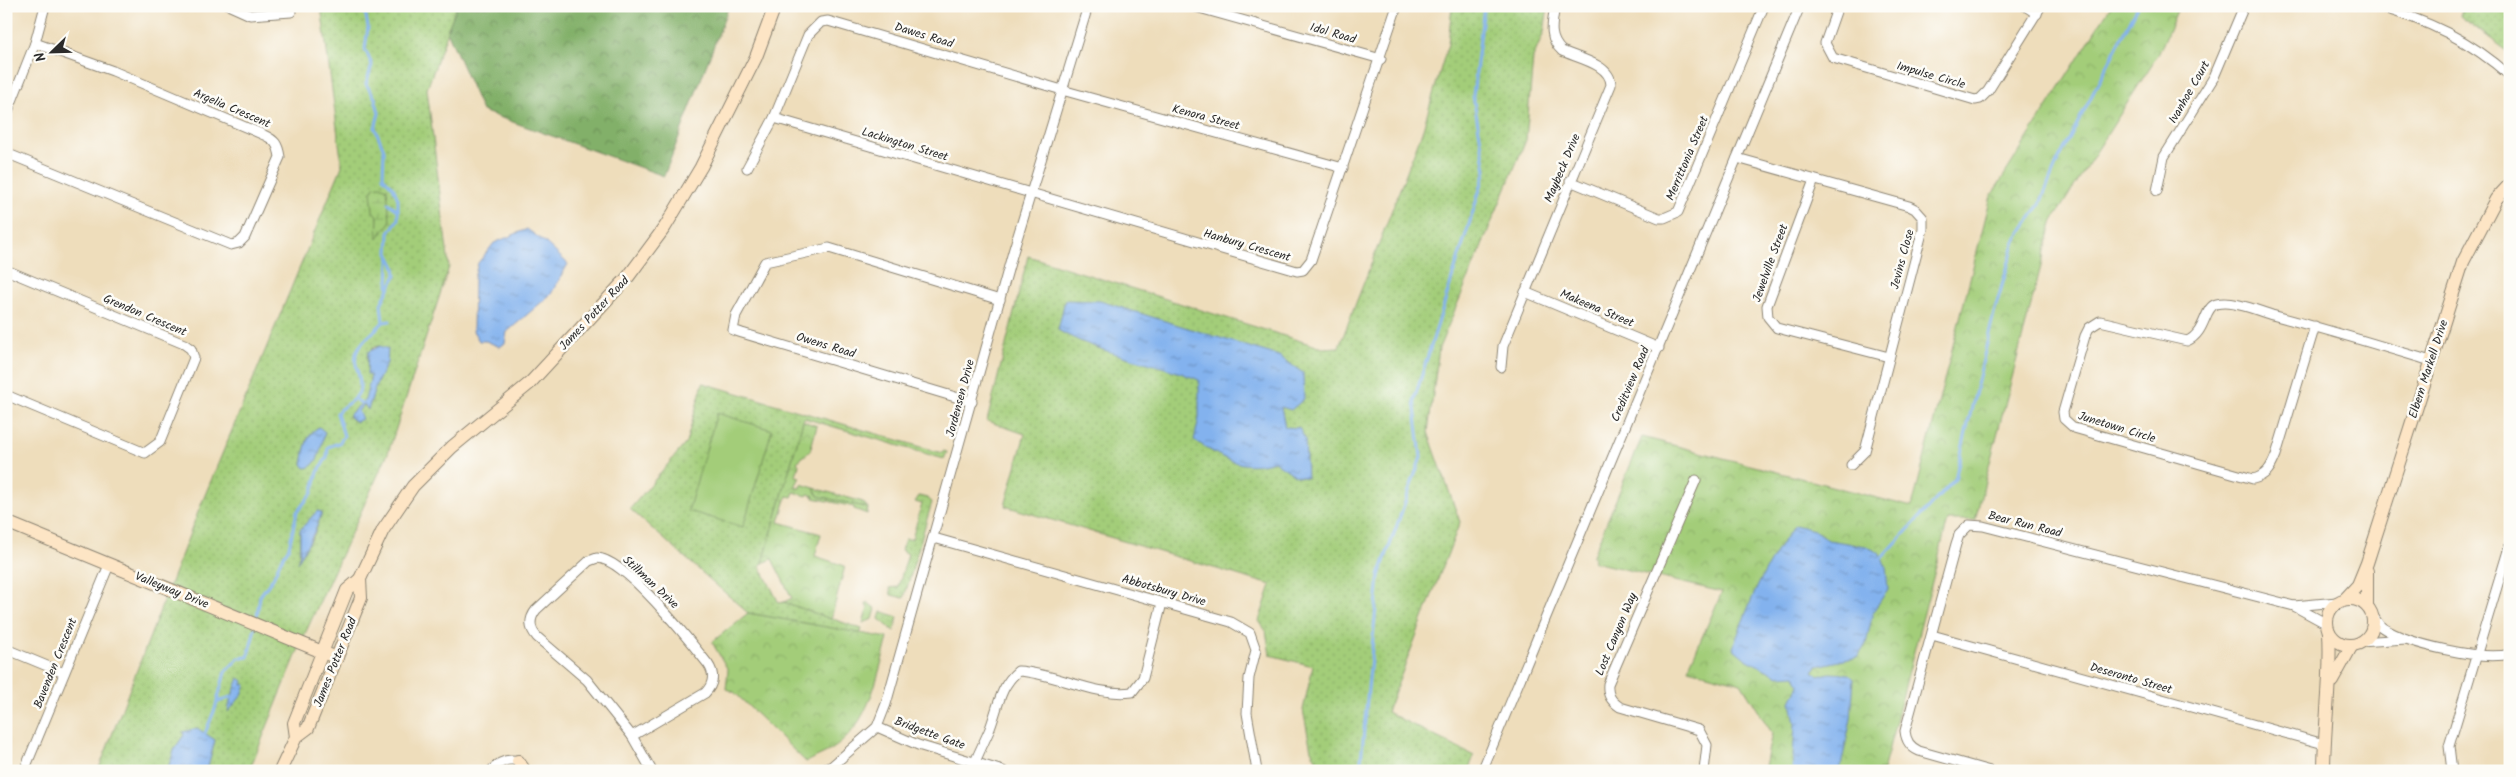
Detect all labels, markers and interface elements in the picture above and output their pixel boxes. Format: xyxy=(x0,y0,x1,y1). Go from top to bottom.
street label: Dawes Road xyxy=(892,17,957,54)
street label: Idol Road xyxy=(1308,18,1359,49)
north arrow xyxy=(28,28,78,78)
text: N xyxy=(29,48,53,65)
street label: Impulse Circle xyxy=(1894,57,1968,95)
street label: Ivanhoe Court xyxy=(2164,57,2215,127)
street label: Argelia Crescent xyxy=(190,84,274,133)
street label: Kenora Street xyxy=(1170,99,1242,136)
street label: Merrittonia Street xyxy=(1661,113,1714,204)
street label: Lackington Street xyxy=(859,122,951,167)
street label: Maybeck Drive xyxy=(1539,130,1586,206)
street label: Jewelville Street xyxy=(1748,221,1794,305)
street label: Hanbury Crescent xyxy=(1201,224,1293,267)
street label: Jevins Close xyxy=(1885,226,1920,291)
street label: James Potter Road xyxy=(555,271,635,355)
street label: Makeena Street xyxy=(1557,284,1637,333)
street label: Grendon Crescent xyxy=(100,289,190,342)
street label: Elbern Markell Drive xyxy=(2404,317,2454,421)
street label: Owens Road xyxy=(794,327,859,364)
street label: Creditview Road xyxy=(1606,343,1655,425)
street label: Jordensen Drive xyxy=(941,357,980,439)
street label: Junetown Circle xyxy=(2076,407,2159,448)
street label: Bear Run Road xyxy=(1986,506,2065,543)
street label: Stillman Drive xyxy=(618,551,684,614)
street label: Valleyway Drive xyxy=(132,567,212,614)
street label: Abbotsbury Drive xyxy=(1120,569,1209,612)
street label: Lost Canyon Way xyxy=(1590,589,1643,679)
street label: James Potter Road xyxy=(309,613,363,710)
street label: Bavenden Crescent xyxy=(29,615,82,711)
street label: Deseronto Street xyxy=(2087,658,2175,699)
street label: Bridgette Gate xyxy=(892,712,968,755)

